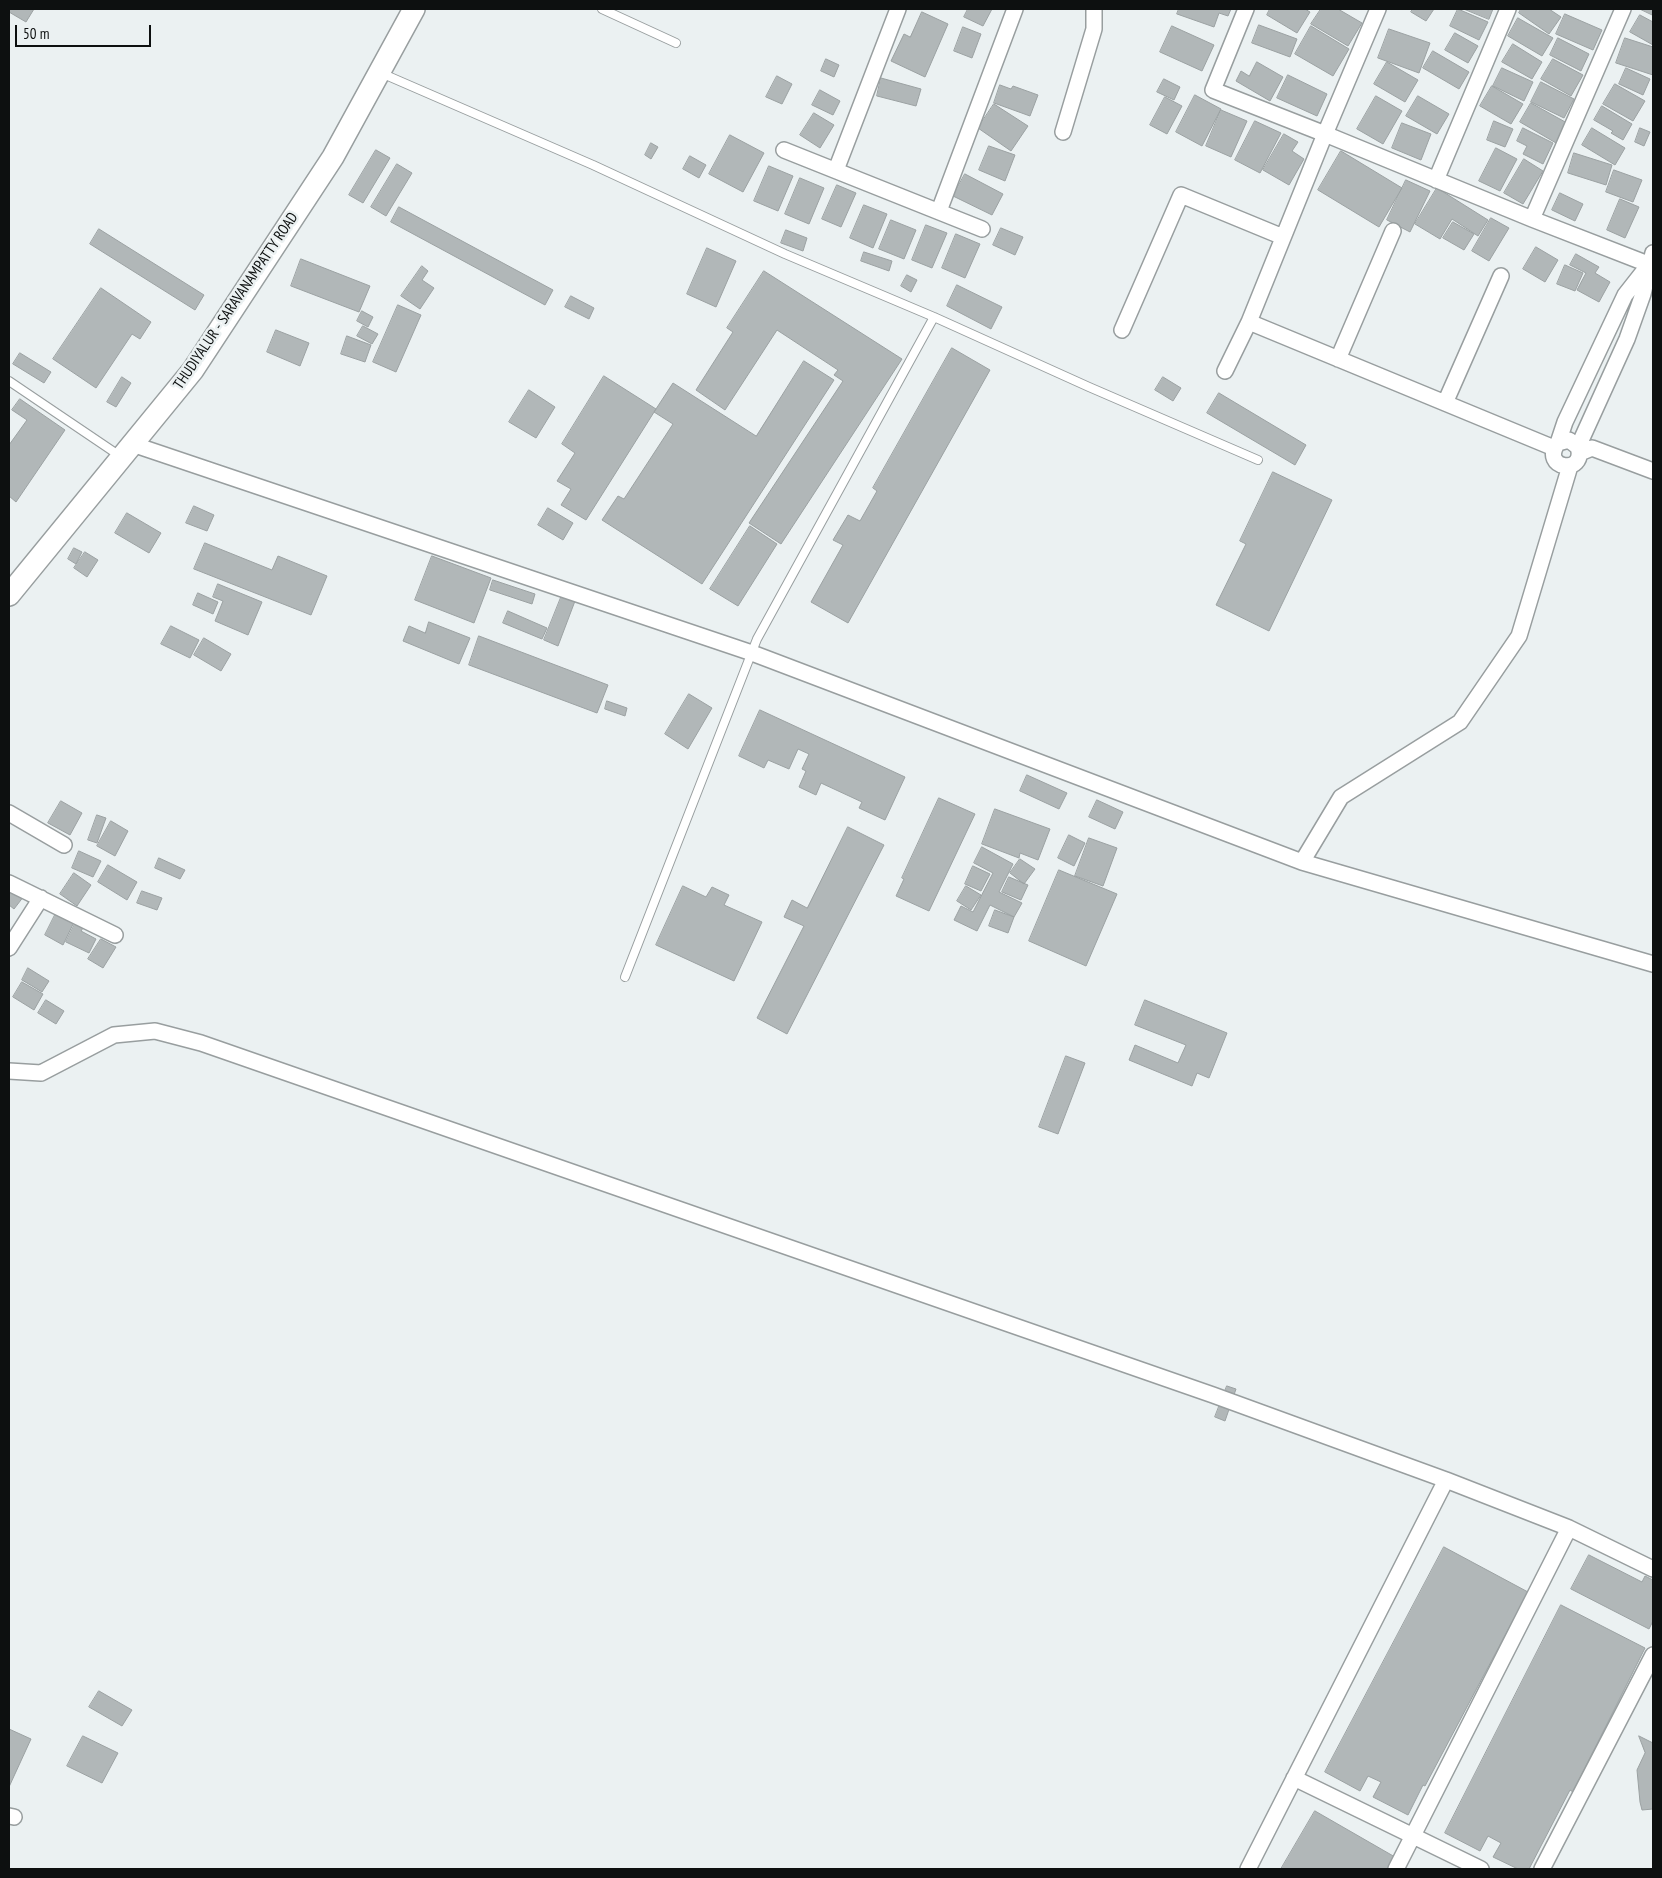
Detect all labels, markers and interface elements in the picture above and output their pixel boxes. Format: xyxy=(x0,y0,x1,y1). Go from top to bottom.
scale bar xyxy=(18,15,154,47)
text: 50 m xyxy=(23,24,49,43)
street label: THUDIYALUR - SARAVANAMPATTY ROAD xyxy=(170,209,302,393)

